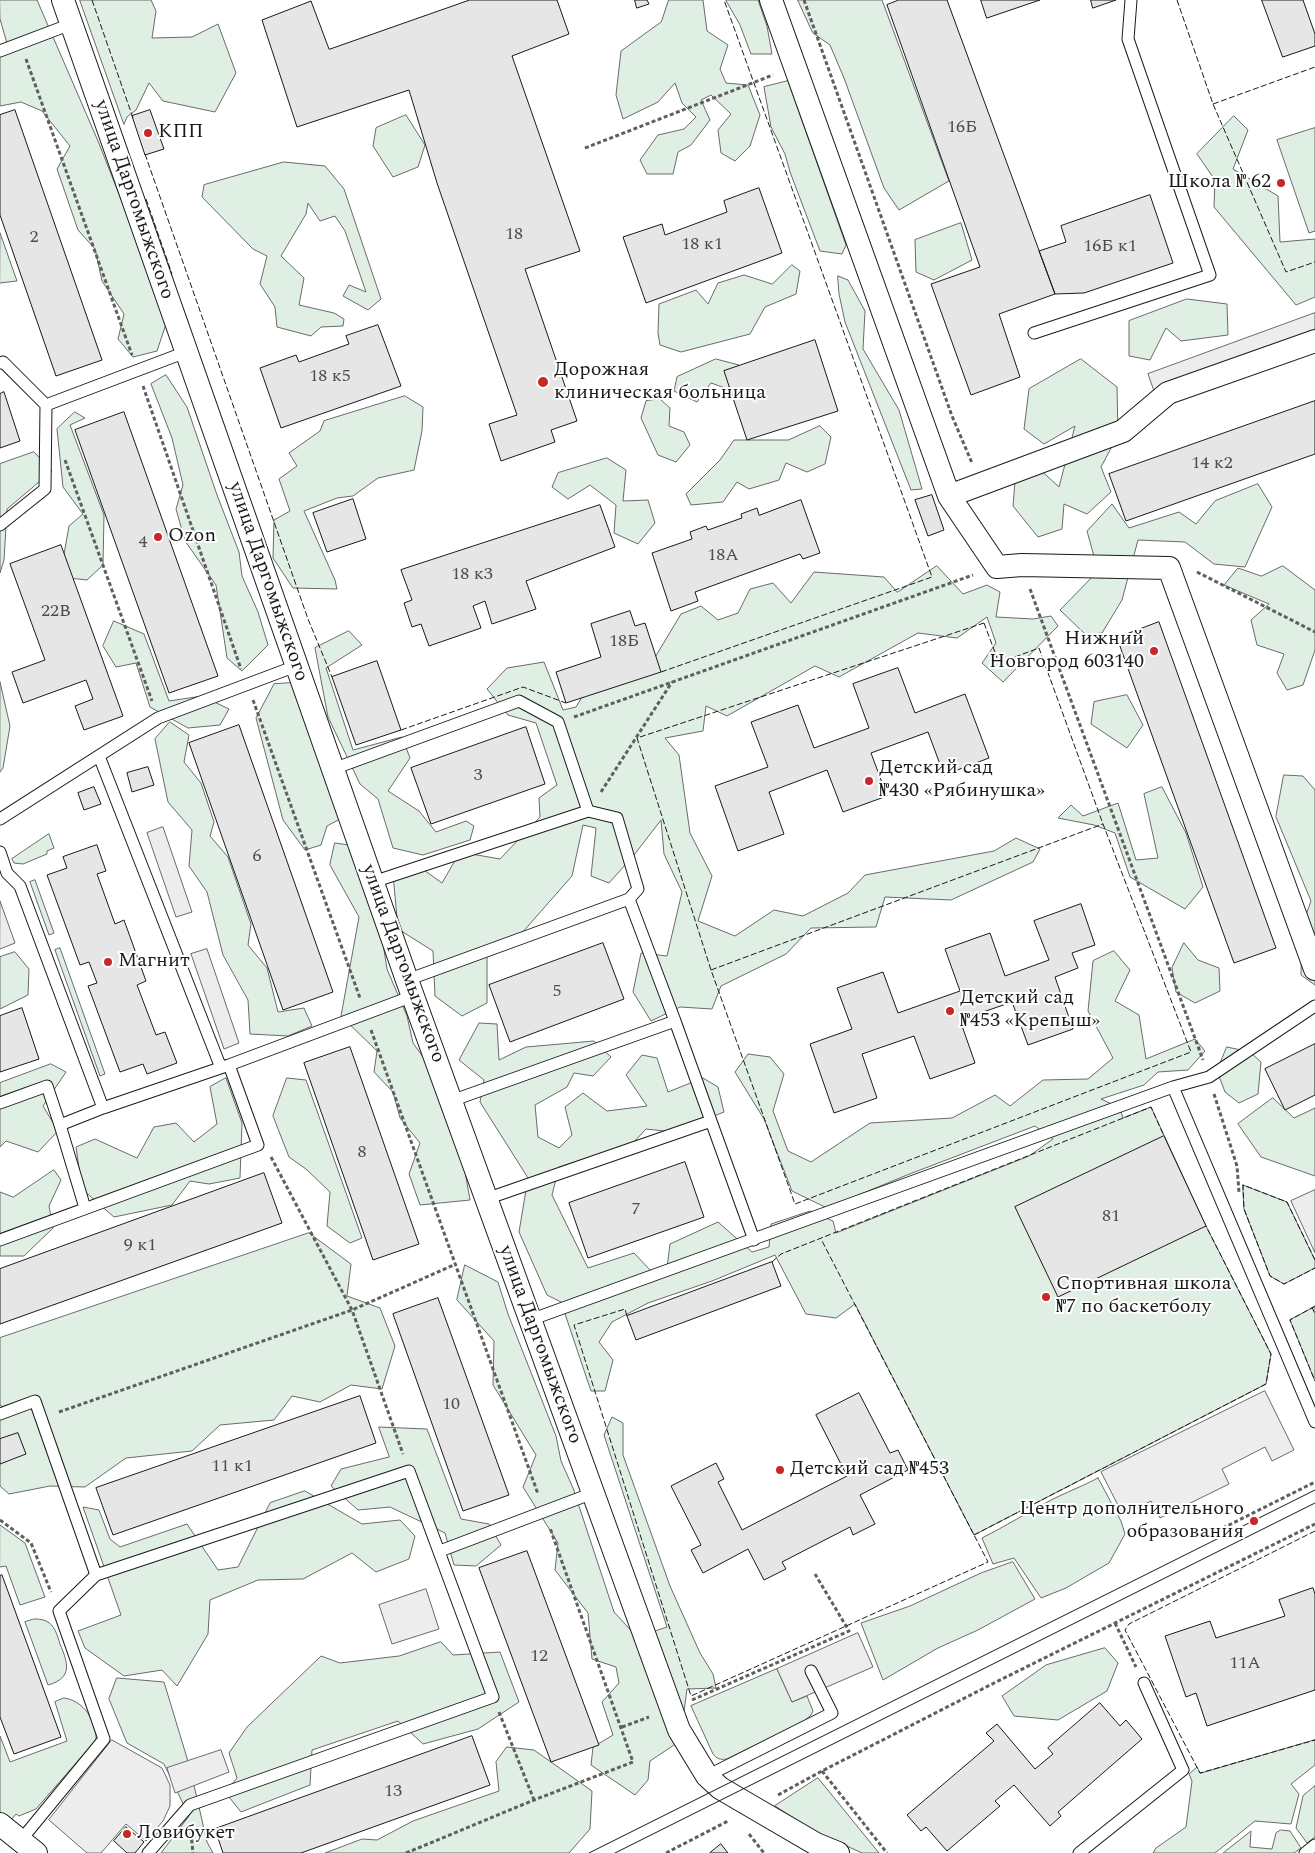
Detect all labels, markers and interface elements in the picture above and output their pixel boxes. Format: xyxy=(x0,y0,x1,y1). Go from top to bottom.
street label: улица Даргомыжского xyxy=(88,97,178,303)
house number: 16Б xyxy=(947,117,977,139)
place label: КПП xyxy=(158,121,204,145)
marker: КПП xyxy=(142,127,154,139)
place label: Школа № 62 xyxy=(1168,171,1271,195)
marker: Школа № 62 xyxy=(1275,177,1287,189)
house number: 18 xyxy=(505,224,523,246)
house number: 2 xyxy=(30,227,38,249)
house number: 18 к1 xyxy=(681,234,723,256)
house number: 16Б к1 xyxy=(1083,236,1137,258)
place label: Дорожная клиническая больница xyxy=(554,359,766,406)
house number: 18 к5 xyxy=(309,366,351,388)
marker: Дорожная клиническая больница xyxy=(536,375,550,389)
house number: 14 к2 xyxy=(1191,453,1233,475)
street label: улица Даргомыжского xyxy=(222,479,312,685)
place label: Ozon xyxy=(168,525,216,549)
marker: Ozon xyxy=(152,531,164,543)
house number: 4 xyxy=(139,532,147,554)
house number: 18А xyxy=(707,545,739,567)
house number: 18 к3 xyxy=(451,564,493,586)
house number: 22В xyxy=(41,601,71,623)
place label: Нижний Новгород 603140 xyxy=(989,628,1144,675)
house number: 18Б xyxy=(609,631,639,653)
marker: Нижний Новгород 603140 xyxy=(1148,645,1160,657)
place label: Детский сад №430 «Рябинушка» xyxy=(879,757,1045,804)
house number: 3 xyxy=(474,765,482,787)
marker: Детский сад №430 «Рябинушка» xyxy=(863,775,875,787)
house number: 6 xyxy=(253,846,261,868)
street label: улица Даргомыжского xyxy=(355,861,449,1067)
place label: Магнит xyxy=(118,950,190,974)
marker: Магнит xyxy=(102,956,114,968)
house number: 5 xyxy=(553,981,561,1003)
place label: Детский сад №453 «Крепыш» xyxy=(960,987,1100,1034)
marker: Детский сад №453 «Крепыш» xyxy=(944,1005,956,1017)
house number: 8 xyxy=(358,1142,366,1164)
house number: 7 xyxy=(632,1199,640,1221)
house number: 81 xyxy=(1102,1206,1120,1228)
house number: 9 к1 xyxy=(124,1235,156,1257)
street label: улица Даргомыжского xyxy=(492,1242,586,1448)
place label: Спортивная школа №7 по баскетболу xyxy=(1056,1273,1232,1320)
marker: Спортивная школа №7 по баскетболу xyxy=(1040,1291,1052,1303)
house number: 10 xyxy=(442,1394,460,1416)
house number: 11 к1 xyxy=(211,1456,253,1478)
place label: Детский сад №453 xyxy=(790,1458,949,1482)
marker: Детский сад №453 xyxy=(774,1464,786,1476)
place label: Центр дополнительного образования xyxy=(1019,1498,1244,1545)
marker: Центр дополнительного образования xyxy=(1248,1515,1260,1527)
house number: 12 xyxy=(530,1646,548,1668)
house number: 11А xyxy=(1229,1653,1261,1675)
house number: 13 xyxy=(384,1781,402,1803)
place label: Ловибукет xyxy=(137,1822,235,1846)
marker: Ловибукет xyxy=(121,1828,133,1840)

